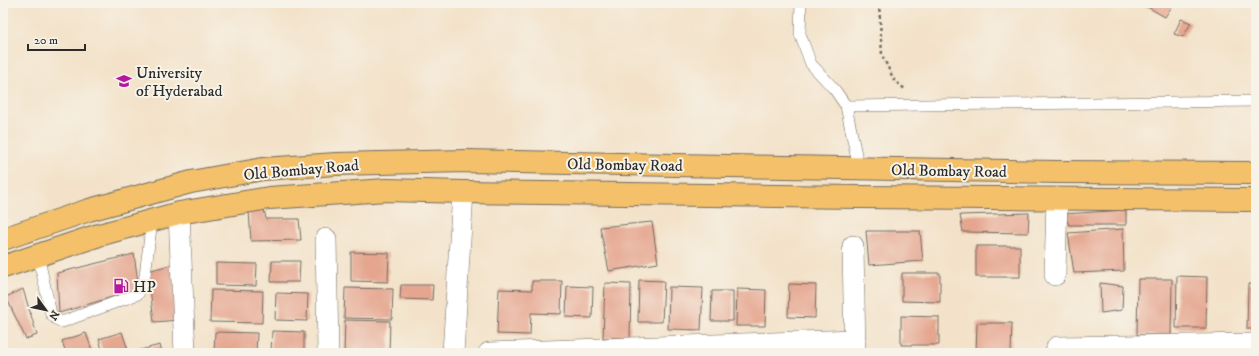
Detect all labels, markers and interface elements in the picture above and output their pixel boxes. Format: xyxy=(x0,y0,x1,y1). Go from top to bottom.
scale bar xyxy=(28,26,85,52)
text: 20 m xyxy=(34,33,58,48)
place label: University of Hyderabad xyxy=(136,63,222,101)
school or university icon: University of Hyderabad xyxy=(115,72,133,90)
street label: Old Bombay Road xyxy=(567,154,683,176)
street label: Old Bombay Road xyxy=(243,155,360,185)
street label: Old Bombay Road xyxy=(891,160,1007,182)
fuel station icon: HP xyxy=(112,277,130,295)
place label: HP xyxy=(133,277,156,297)
north arrow xyxy=(26,290,66,330)
text: N xyxy=(45,307,62,323)

